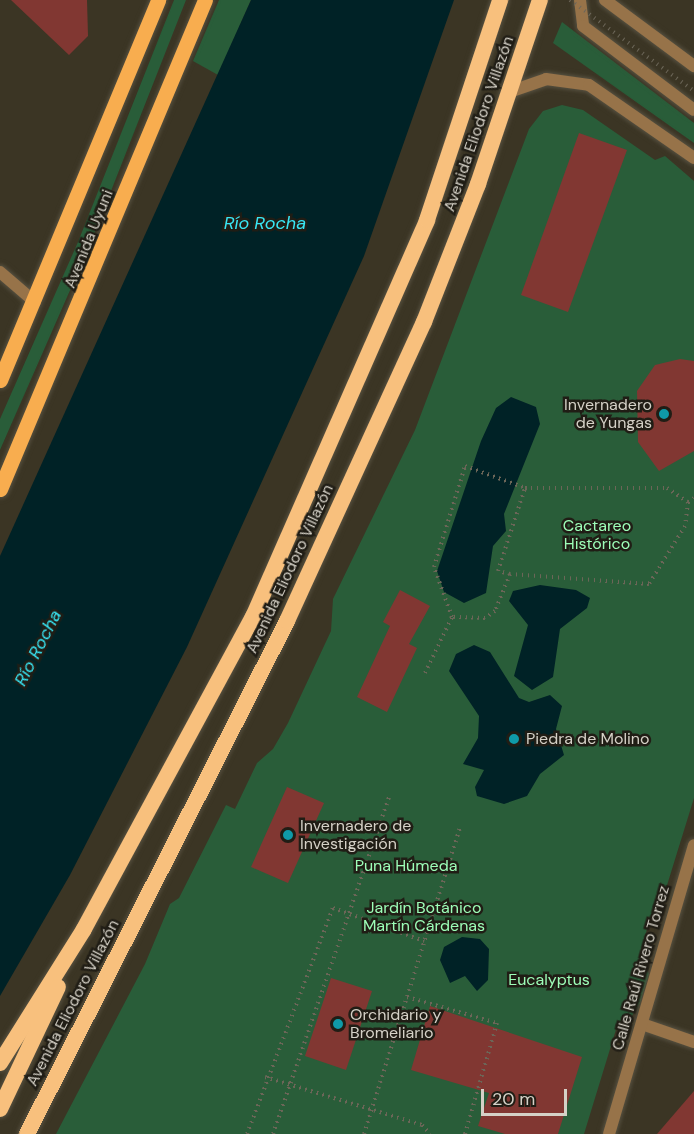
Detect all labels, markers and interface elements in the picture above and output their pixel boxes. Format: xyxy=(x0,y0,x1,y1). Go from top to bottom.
street label: Avenida Eliodoro Villazón xyxy=(440,34,518,214)
street label: Avenida Uyuni xyxy=(61,187,117,291)
water label: Río Rocha xyxy=(224,212,306,234)
place label: Invernadero de Yungas xyxy=(564,395,652,433)
marker: Invernadero de Yungas xyxy=(657,407,671,421)
street label: Avenida Eliodoro Villazón xyxy=(242,481,338,657)
park label: Cactareo Histórico xyxy=(563,516,631,554)
water label: Río Rocha xyxy=(10,606,66,690)
place label: Piedra de Molino xyxy=(526,729,650,749)
marker: Piedra de Molino xyxy=(507,732,521,746)
place label: Invernadero de Investigación xyxy=(300,816,411,854)
marker: Invernadero de Investigación xyxy=(281,828,295,842)
park label: Puna Húmeda xyxy=(355,856,457,876)
street label: Calle Raúl Rivero Torrez xyxy=(608,883,674,1053)
park label: Jardín Botánico Martín Cárdenas xyxy=(363,898,485,936)
street label: Avenida Eliodoro Villazón xyxy=(23,917,123,1089)
park label: Eucalyptus xyxy=(508,970,590,990)
place label: Orchidario y Bromeliario xyxy=(350,1005,441,1043)
marker: Orchidario y Bromeliario xyxy=(331,1017,345,1031)
scale bar xyxy=(484,1077,570,1115)
text: 20 m xyxy=(492,1087,535,1111)

